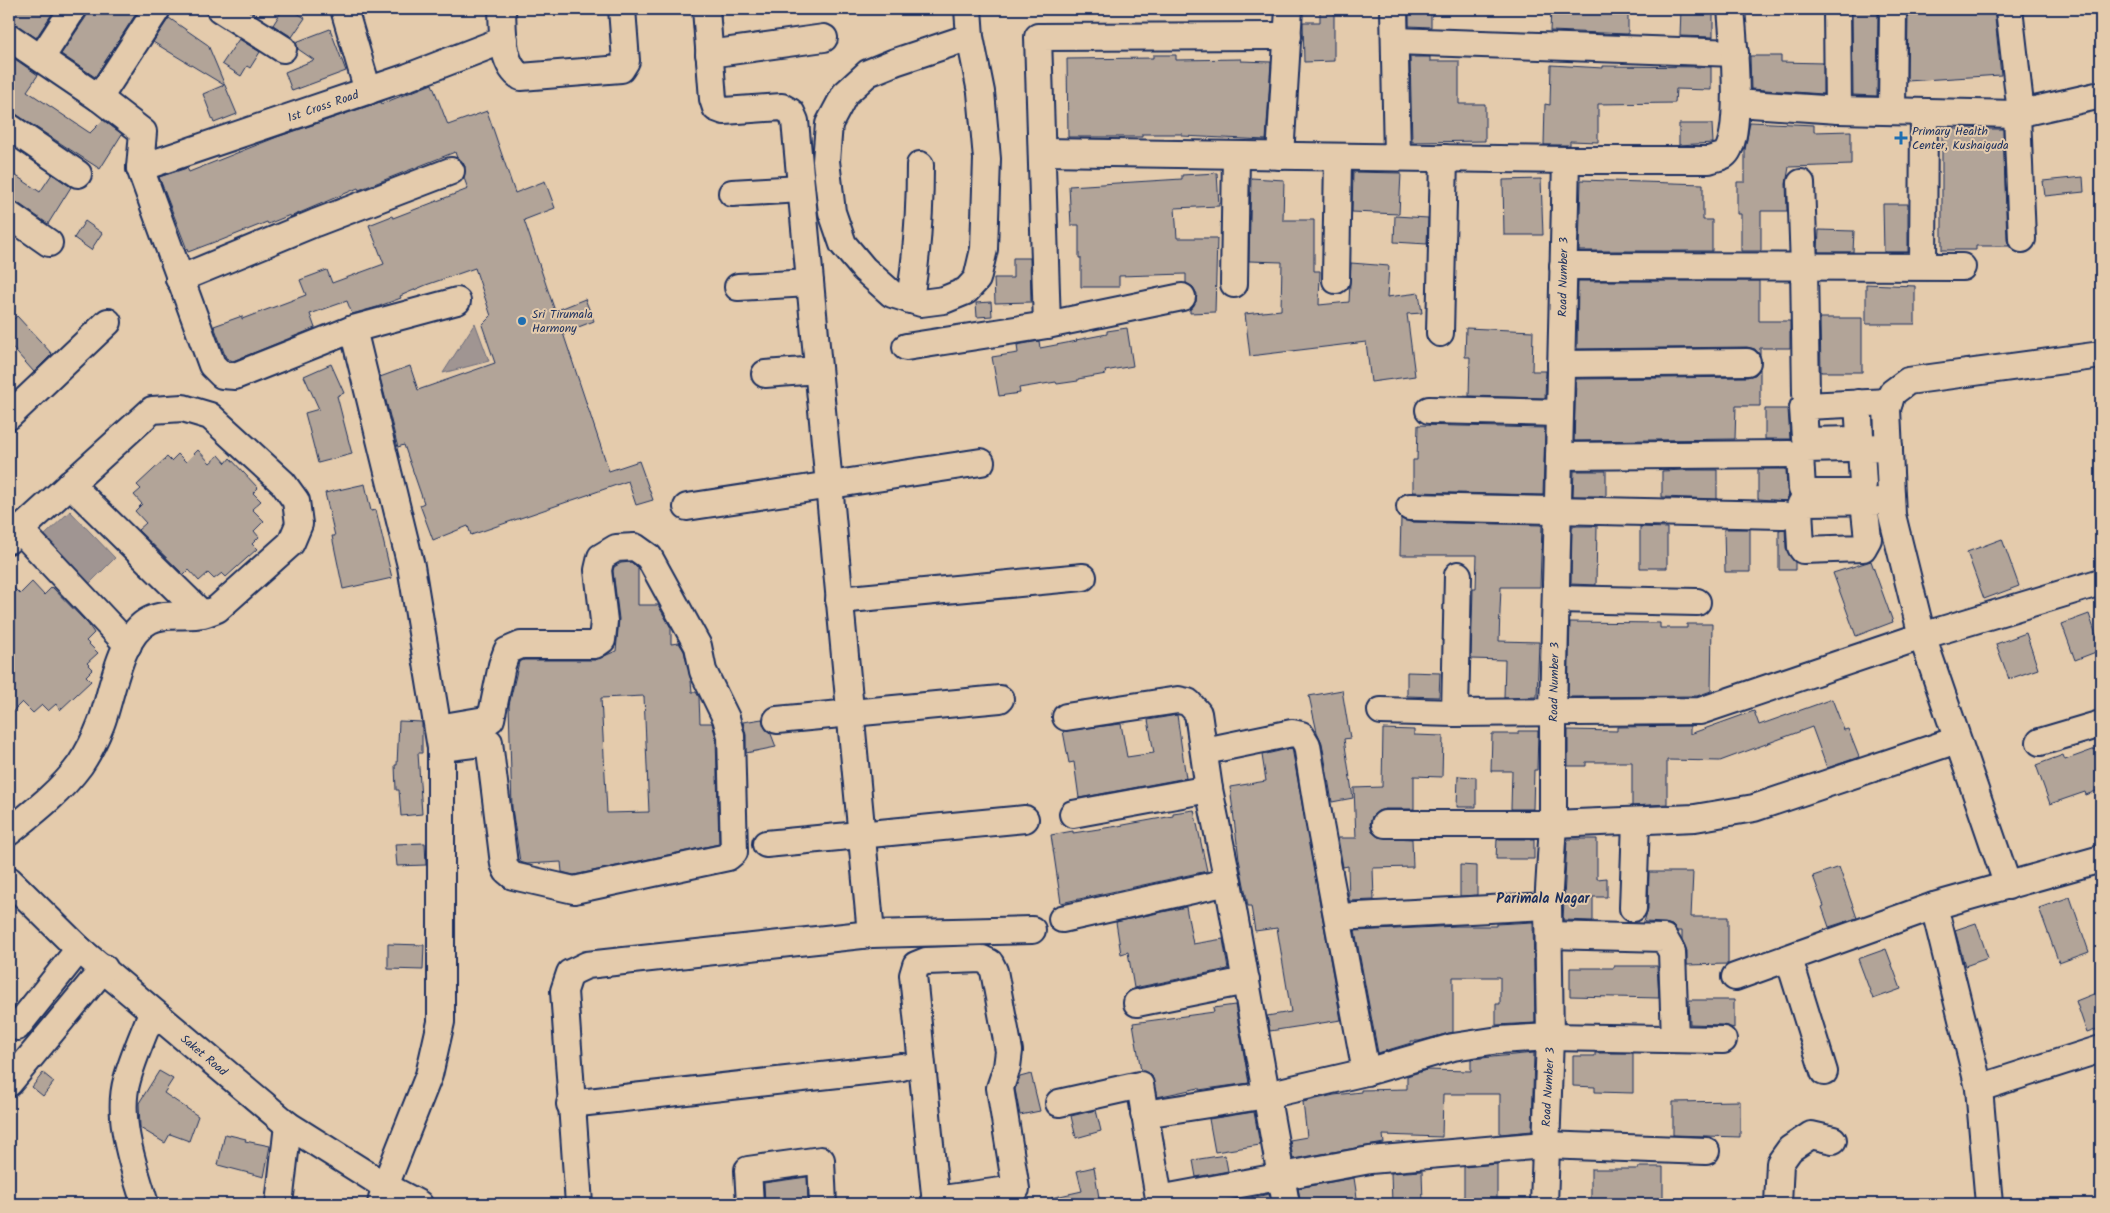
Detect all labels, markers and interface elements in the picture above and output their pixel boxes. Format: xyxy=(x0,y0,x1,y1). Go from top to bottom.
street label: 1st Cross Road xyxy=(285,85,362,128)
place label: Primary Health Center, Kushaiguda xyxy=(1912,122,2009,155)
marker: Primary Health Center, Kushaiguda xyxy=(1894,131,1908,145)
street label: Road Number 3 xyxy=(1553,237,1574,317)
place label: Sri Tirumala Harmony xyxy=(532,305,593,338)
marker: Sri Tirumala Harmony xyxy=(516,315,528,327)
street label: Road Number 3 xyxy=(1544,642,1565,722)
district label: Parimala Nagar xyxy=(1496,888,1591,910)
street label: Saket Road xyxy=(176,1030,232,1081)
street label: Road Number 3 xyxy=(1537,1047,1560,1127)

